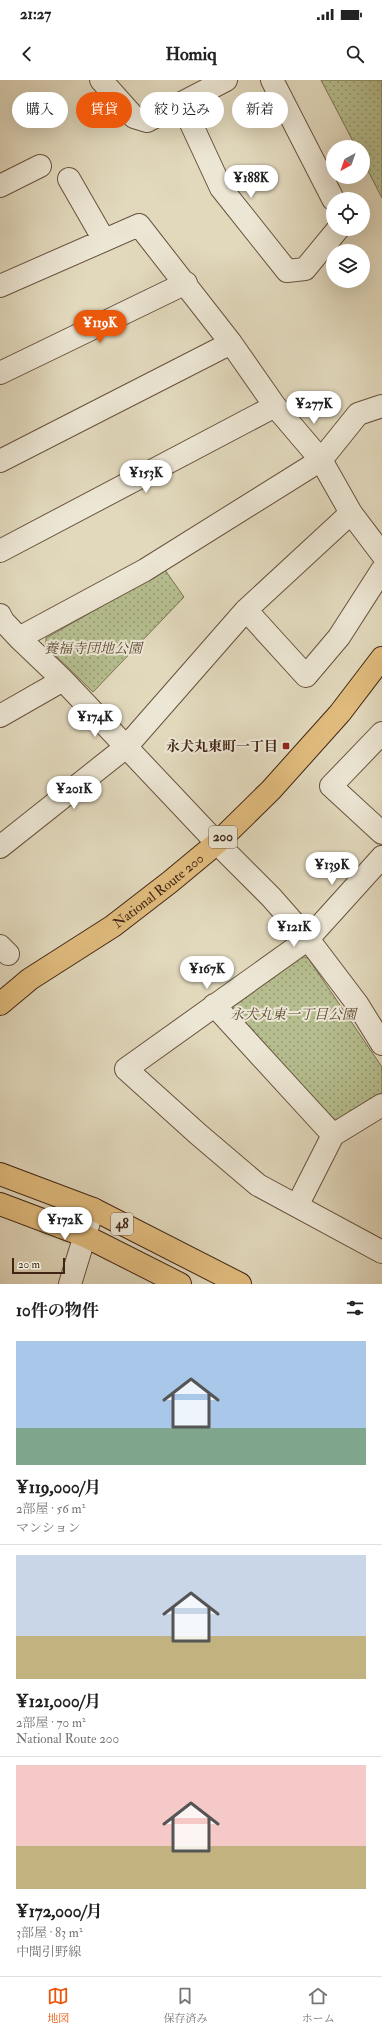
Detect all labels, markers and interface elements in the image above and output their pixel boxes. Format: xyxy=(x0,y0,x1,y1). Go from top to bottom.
text: 21:27 xyxy=(20,5,51,24)
icon: back xyxy=(16,43,38,65)
text: Homiq xyxy=(165,43,217,66)
icon: search xyxy=(344,43,366,65)
chip: 購入 xyxy=(12,92,68,128)
chip: 賃貸 xyxy=(76,92,132,128)
chip: 絞り込み xyxy=(140,92,224,128)
chip: 新着 xyxy=(232,92,288,128)
north arrow xyxy=(326,140,370,184)
map controls xyxy=(326,140,370,288)
pin: ¥188K xyxy=(223,165,279,199)
text: ¥188K xyxy=(233,170,269,186)
button: locate xyxy=(326,192,370,236)
button: layers xyxy=(326,244,370,288)
pin: ¥119K xyxy=(72,310,128,344)
text: ¥119K xyxy=(83,315,117,331)
pin: ¥277K xyxy=(286,391,342,425)
text: ¥277K xyxy=(295,396,333,412)
pin: ¥153K xyxy=(118,460,174,494)
text: ¥153K xyxy=(129,465,163,481)
park label: 養福寺団地公園 xyxy=(44,640,144,657)
pin: ¥174K xyxy=(67,704,123,738)
text: ¥174K xyxy=(77,709,113,725)
place label: 永犬丸東町一丁目 xyxy=(166,738,278,755)
marker: 永犬丸東町一丁目 xyxy=(281,741,291,751)
pin: ¥201K xyxy=(46,776,102,810)
text: ¥201K xyxy=(56,781,92,797)
road number: 200 xyxy=(209,826,237,848)
street label: National Route 200 xyxy=(109,849,207,932)
pin: ¥139K xyxy=(304,852,360,886)
text: ¥139K xyxy=(314,857,350,873)
pin: ¥121K xyxy=(266,914,322,948)
text: ¥121K xyxy=(277,919,311,935)
pin: ¥167K xyxy=(179,956,235,990)
text: ¥167K xyxy=(189,961,225,977)
park label: 永犬丸東一丁目公園 xyxy=(230,1006,358,1023)
pin: ¥172K xyxy=(37,1207,93,1241)
text: ¥172K xyxy=(47,1212,83,1228)
road number: 48 xyxy=(111,1213,133,1235)
scale bar xyxy=(12,1256,65,1275)
text: 20 m xyxy=(18,1258,40,1271)
icon: filters xyxy=(344,1297,366,1319)
text: 10件の物件 xyxy=(16,1300,99,1321)
icon: home xyxy=(155,1367,227,1439)
text: ¥119,000/月 xyxy=(16,1477,101,1498)
text: 2部屋 · 56 m² xyxy=(16,1501,85,1517)
text: マンション xyxy=(16,1520,80,1536)
icon: home xyxy=(155,1581,227,1653)
text: ¥121,000/月 xyxy=(16,1691,101,1712)
text: 2部屋 · 70 m² xyxy=(16,1715,86,1731)
text: National Route 200 xyxy=(16,1731,119,1747)
icon: home xyxy=(155,1791,227,1863)
text: ¥172,000/月 xyxy=(16,1901,103,1922)
text: 3部屋 · 83 m² xyxy=(16,1925,83,1941)
text: 中間引野線 xyxy=(16,1944,81,1960)
tab: 地図 xyxy=(47,1985,69,2025)
tab: 保存済み xyxy=(163,1985,207,2025)
tab: ホーム xyxy=(302,1985,335,2025)

